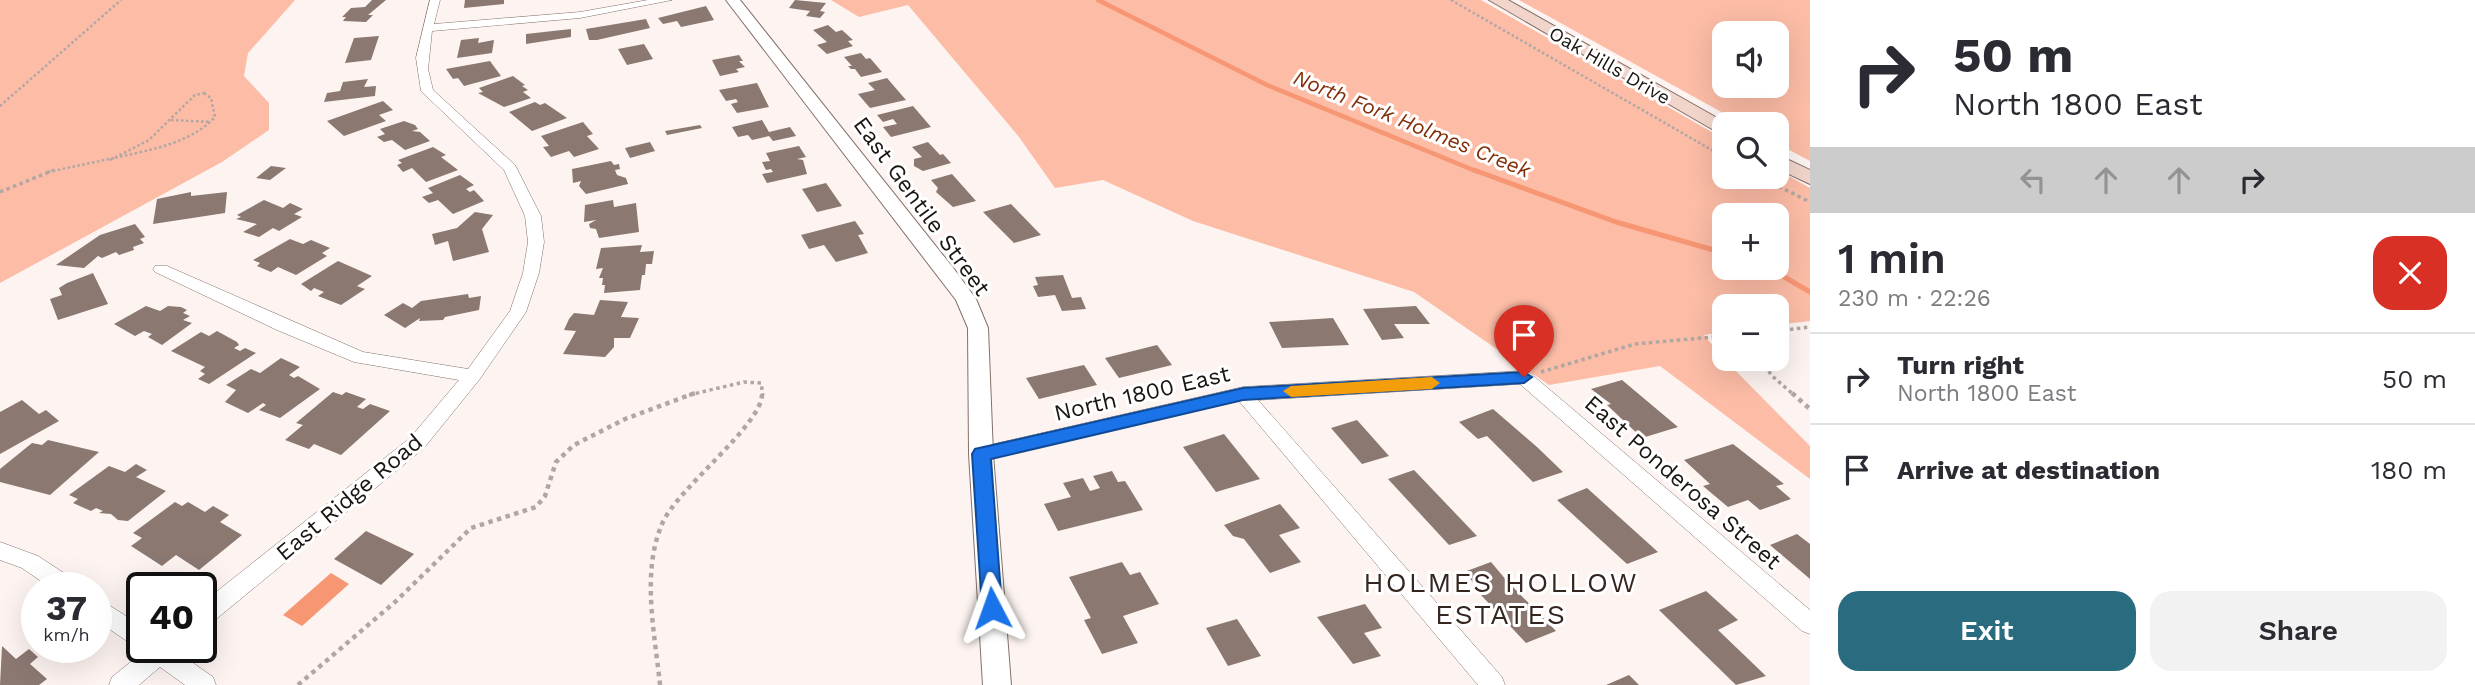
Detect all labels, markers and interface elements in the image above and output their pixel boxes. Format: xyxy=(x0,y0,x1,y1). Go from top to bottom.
street label: Oak Hills Drive xyxy=(1545,21,1674,109)
map controls xyxy=(1712,21,1789,371)
button: sound xyxy=(1712,21,1789,98)
text: 50 m xyxy=(1953,26,2073,84)
icon: right xyxy=(1838,28,1929,119)
water label: North Fork Holmes Creek xyxy=(1290,64,1535,183)
text: North 1800 East xyxy=(1953,85,2203,123)
street label: East Gentile Street xyxy=(848,112,996,301)
button: search xyxy=(1712,112,1789,189)
icon: left xyxy=(2014,161,2052,199)
icon: ahead xyxy=(2087,161,2125,199)
icon: ahead xyxy=(2160,161,2198,199)
icon: right xyxy=(2233,161,2271,199)
button: + xyxy=(1712,203,1789,280)
text: 1 min xyxy=(1838,234,1946,283)
button: close xyxy=(2373,236,2447,310)
text: 230 m · 22:26 xyxy=(1838,285,1991,312)
button: − xyxy=(1712,294,1789,371)
pin xyxy=(1494,305,1554,377)
icon: arrive xyxy=(1505,316,1543,354)
text: Turn right xyxy=(1897,350,2024,380)
street label: North 1800 East xyxy=(1052,360,1233,427)
icon: right xyxy=(1838,360,1876,398)
text: 50 m xyxy=(2382,364,2447,394)
text: North 1800 East xyxy=(1897,380,2077,407)
street label: East Ponderosa Street xyxy=(1579,390,1787,575)
street label: East Ridge Road xyxy=(271,428,428,566)
icon: arrive xyxy=(1838,451,1876,489)
text: Arrive at destination xyxy=(1897,455,2160,485)
text: 180 m xyxy=(2371,455,2447,485)
district label: HOLMES HOLLOW ESTATES xyxy=(1363,566,1639,631)
position arrow xyxy=(955,571,1029,645)
speed limit sign: 40 xyxy=(126,572,217,663)
text: 37 xyxy=(46,587,87,629)
button: Exit xyxy=(1838,591,2136,671)
button: Share xyxy=(2150,591,2447,671)
text: km/h xyxy=(43,624,90,645)

